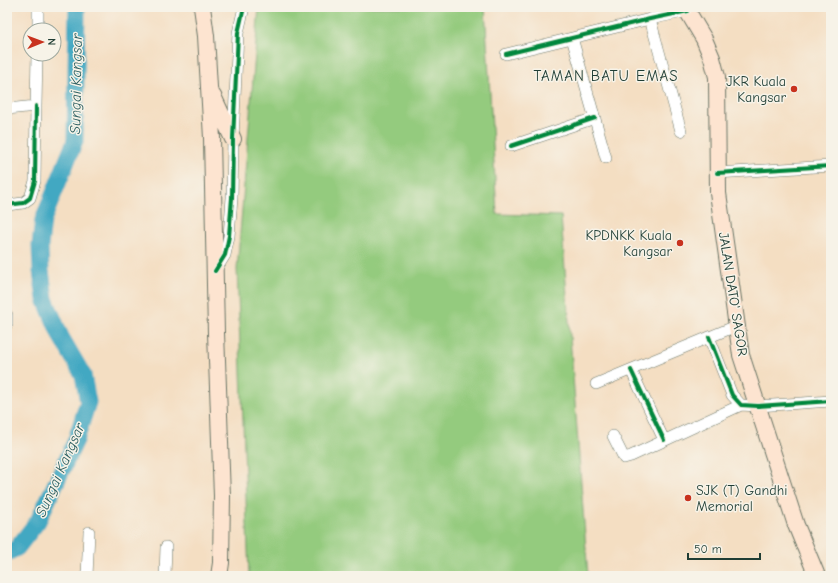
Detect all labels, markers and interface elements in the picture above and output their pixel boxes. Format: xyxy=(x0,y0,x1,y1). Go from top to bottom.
north arrow xyxy=(22,22,62,62)
water label: Sungai Kangsar xyxy=(66,33,86,134)
text: N xyxy=(45,38,58,46)
district label: TAMAN BATU EMAS xyxy=(533,67,679,85)
place label: JKR Kuala Kangsar xyxy=(726,73,786,106)
marker: JKR Kuala Kangsar xyxy=(789,84,799,94)
place label: KPDNKK Kuala Kangsar xyxy=(585,227,672,260)
street label: JALAN DATO' SAGOR xyxy=(715,231,751,357)
marker: KPDNKK Kuala Kangsar xyxy=(675,238,685,248)
water label: Sungai Kangsar xyxy=(31,419,89,520)
place label: SJK (T) Gandhi Memorial xyxy=(696,482,787,515)
marker: SJK (T) Gandhi Memorial xyxy=(683,493,693,503)
scale bar xyxy=(688,535,760,561)
text: 50 m xyxy=(694,542,722,556)

